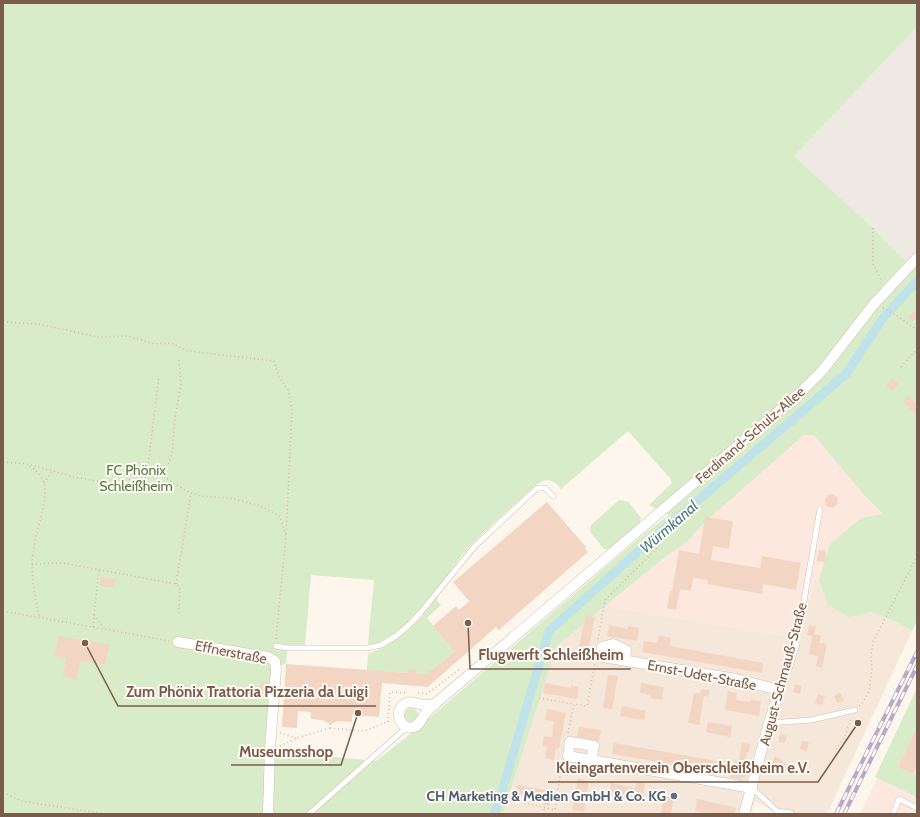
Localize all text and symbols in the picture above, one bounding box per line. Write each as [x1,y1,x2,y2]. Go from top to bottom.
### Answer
street label: Ferdinand-Schulz-Allee [692,383,808,487]
park label: FC Phönix Schleißheim [99,461,173,495]
water label: Würmkanal [636,497,702,557]
street label: August-Schmauß-Straße [755,600,811,748]
street label: Effnerstraße [193,636,269,668]
callout: Flugwerft Schleißheim [470,642,631,669]
text: Flugwerft Schleißheim [478,646,624,664]
street label: Ernst-Udet-Straße [646,656,758,694]
callout: Zum Phönix Trattoria Pizzeria da Luigi [118,679,376,706]
text: Zum Phönix Trattoria Pizzeria da Luigi [126,683,368,701]
callout: Museumsshop [231,738,341,765]
text: Museumsshop [239,743,333,761]
callout: Kleingartenverein Oberschleißheim e.V. [548,755,818,782]
text: Kleingartenverein Oberschleißheim e.V. [556,759,810,777]
place label: CH Marketing & Medien GmbH & Co. KG [426,787,666,805]
marker: CH Marketing & Medien GmbH & Co. KG [669,791,679,801]

